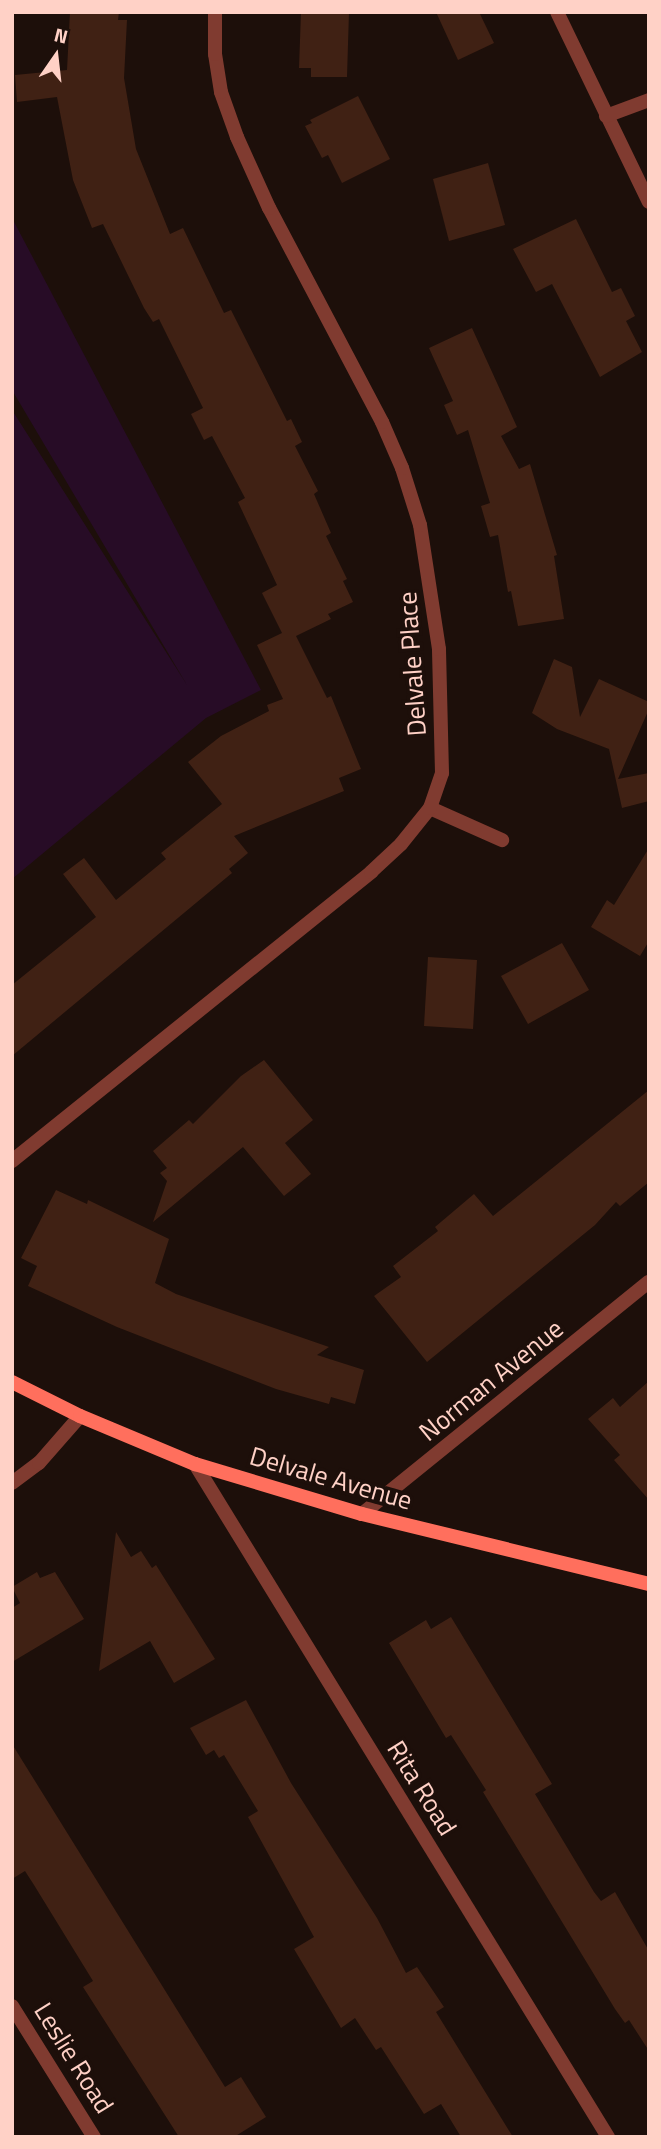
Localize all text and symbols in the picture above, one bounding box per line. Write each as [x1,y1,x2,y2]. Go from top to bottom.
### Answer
text: N [51,19,71,51]
north arrow [21,21,91,91]
street label: Delvale Place [391,591,433,737]
street label: Norman Avenue [413,1313,569,1447]
street label: Delvale Avenue [246,1440,416,1516]
street label: Rita Road [381,1735,463,1841]
street label: Leslie Road [28,1997,120,2119]

